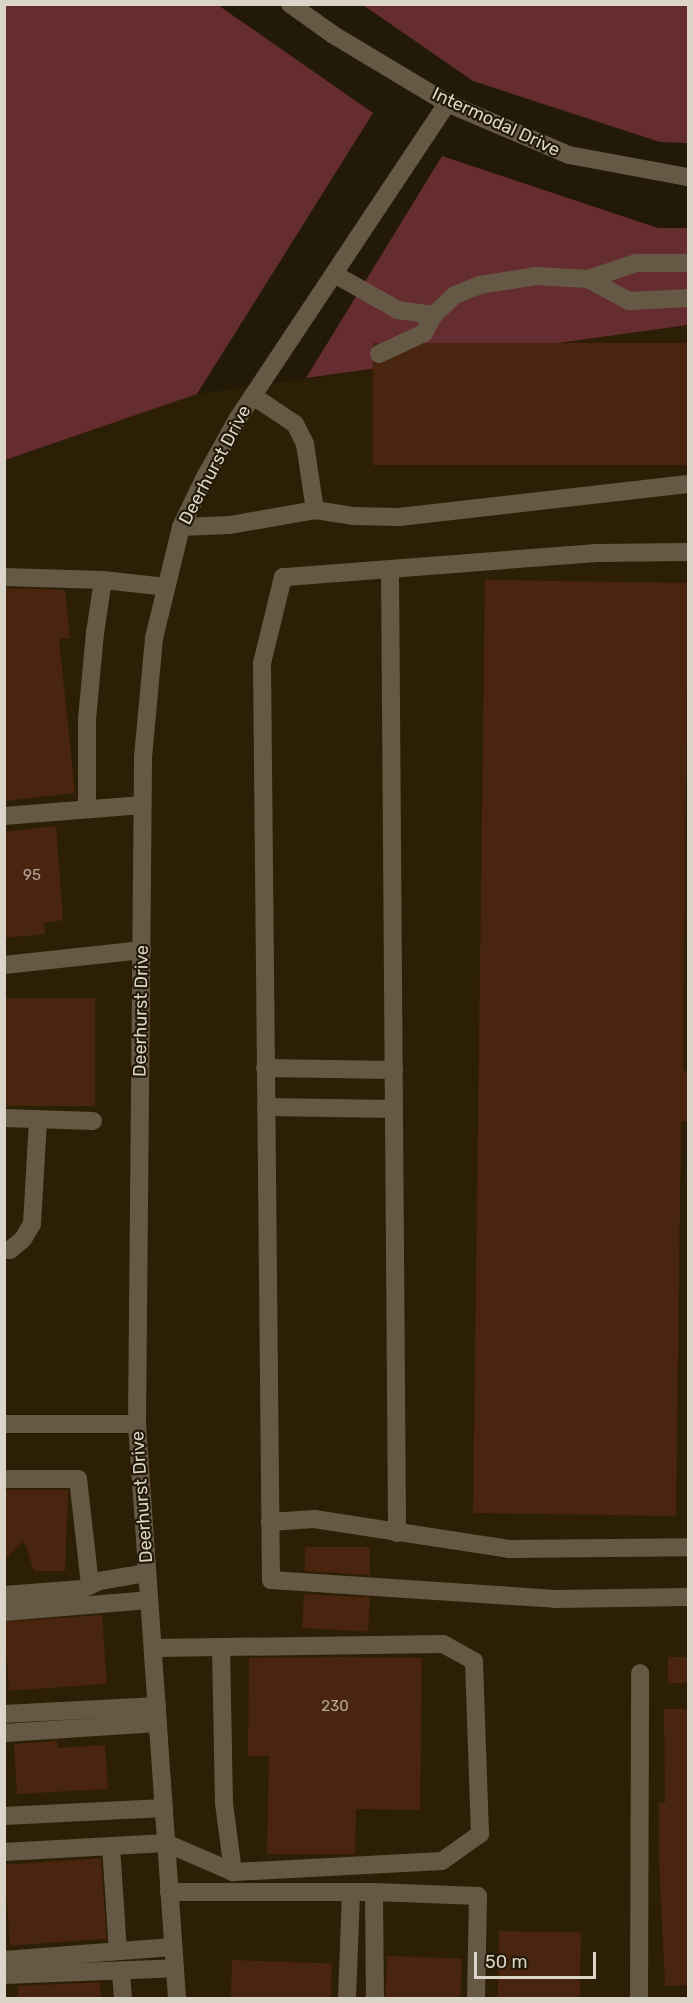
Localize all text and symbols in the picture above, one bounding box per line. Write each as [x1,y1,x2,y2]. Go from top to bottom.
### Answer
street label: Intermodal Drive [429,83,563,161]
street label: Deerhurst Drive [174,402,256,528]
house number: 95 [23,867,41,885]
street label: Deerhurst Drive [129,945,153,1077]
street label: Deerhurst Drive [127,1430,157,1564]
house number: 230 [321,1698,349,1716]
scale bar [477,1940,598,1978]
text: 50 m [485,1951,528,1973]

